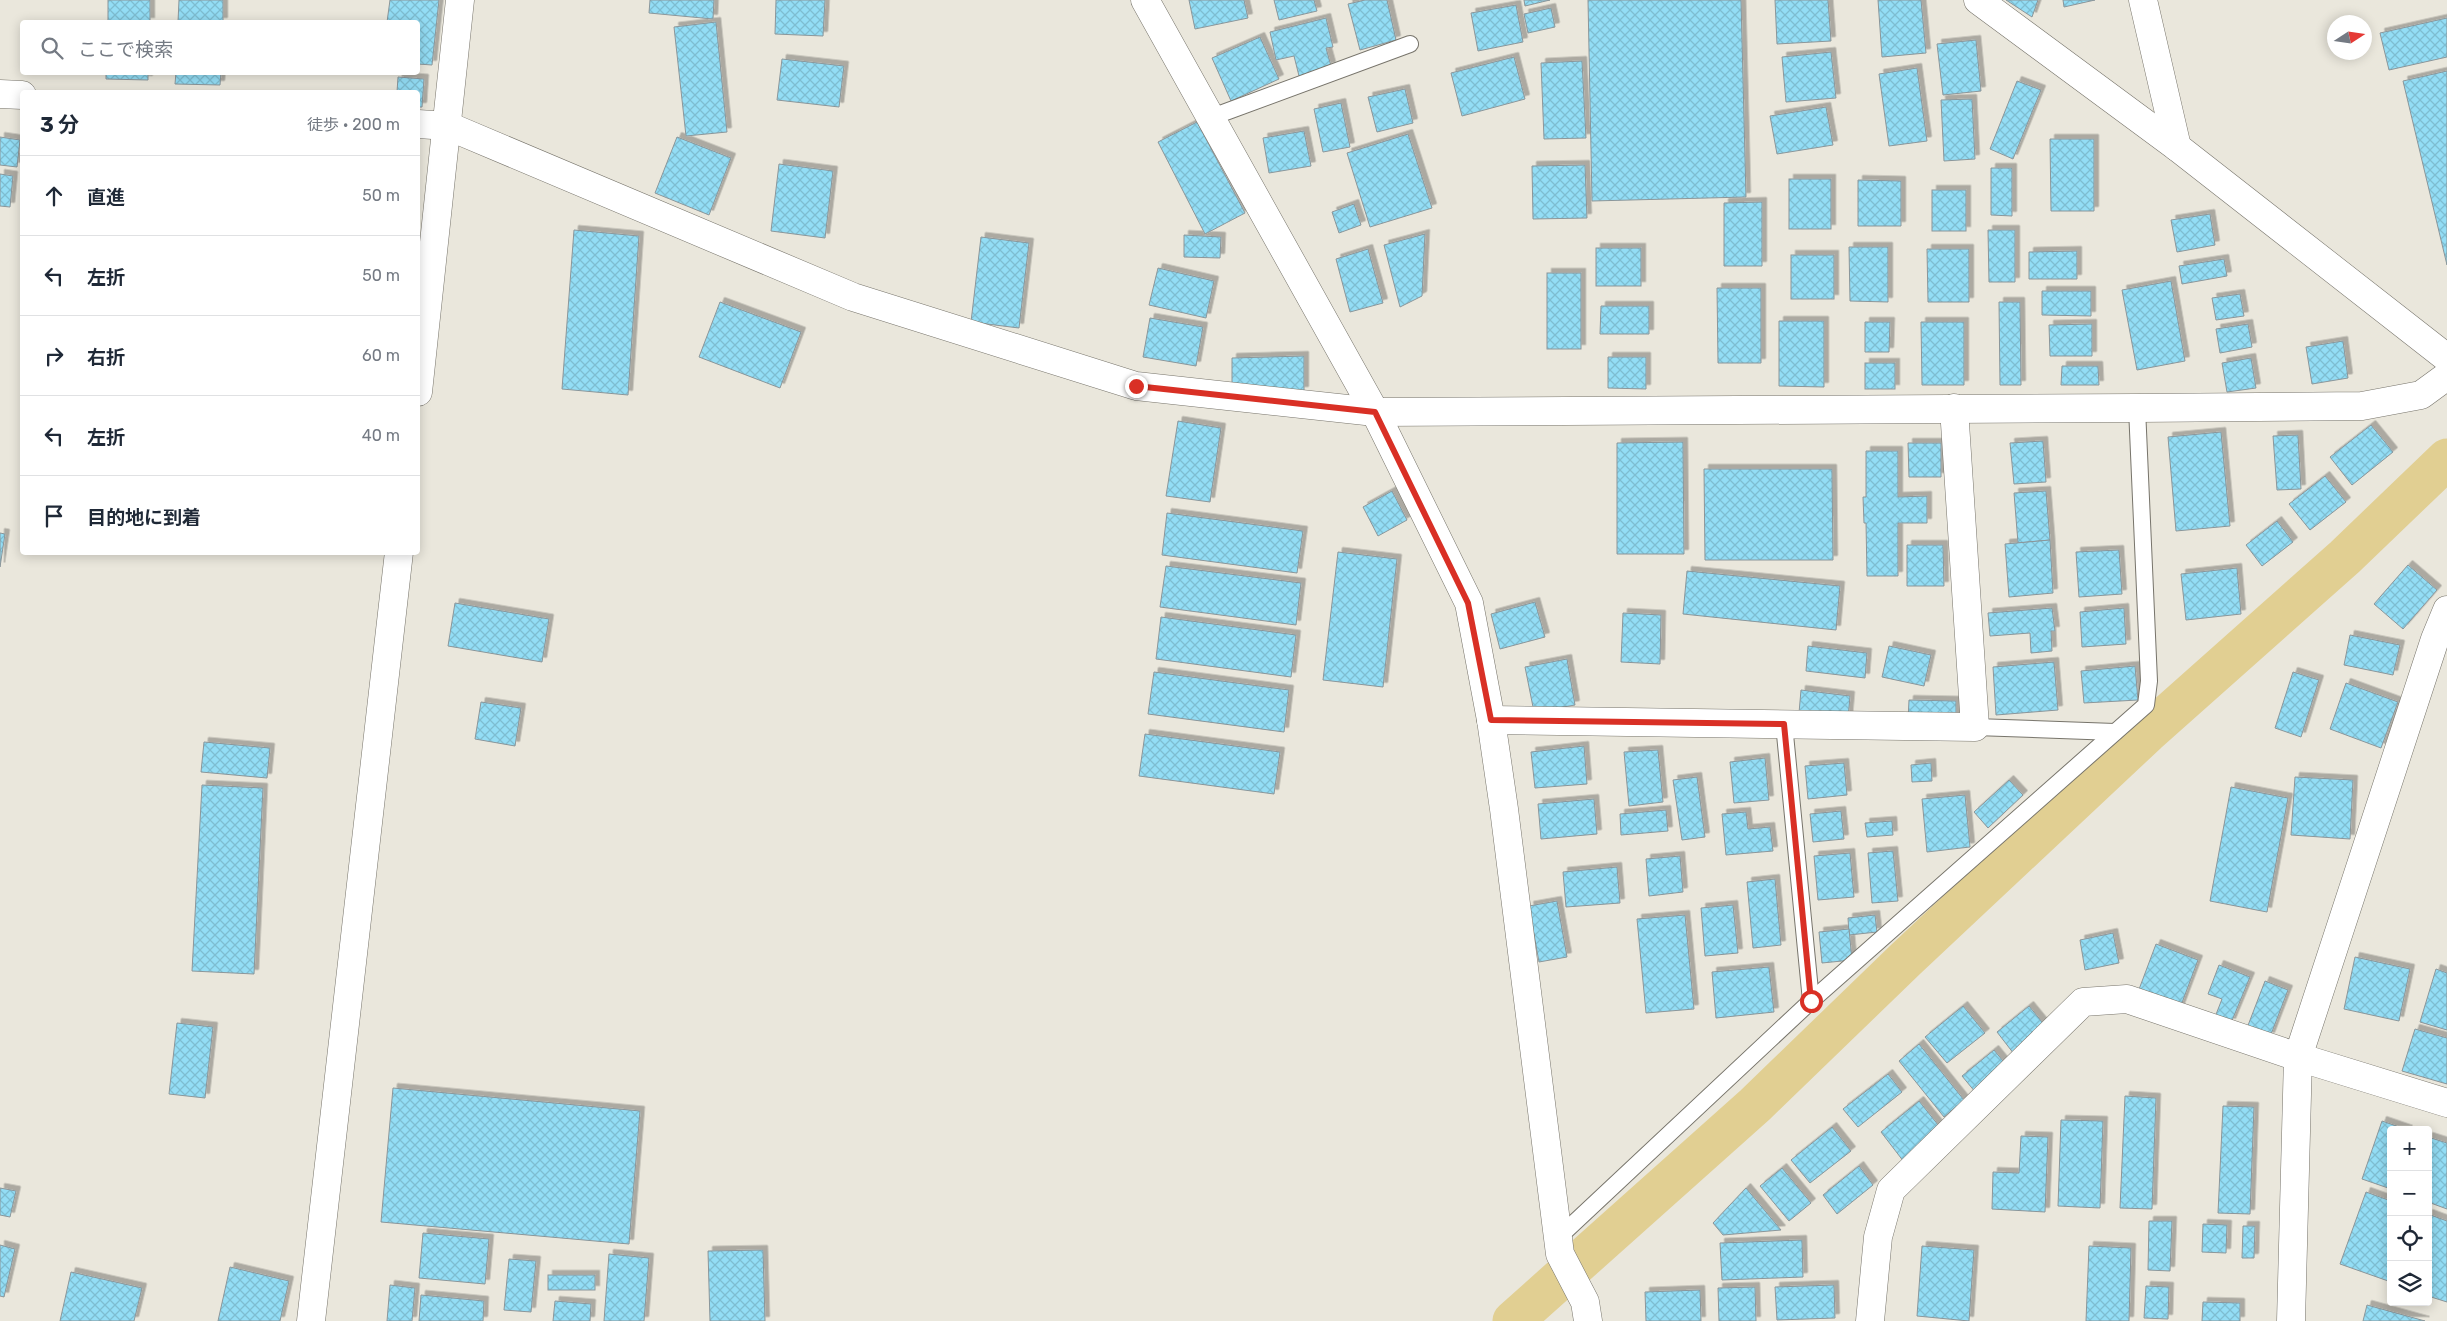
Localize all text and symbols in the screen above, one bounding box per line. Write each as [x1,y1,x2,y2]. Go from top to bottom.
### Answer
north arrow [2327,15,2372,60]
search box [20,20,420,75]
icon: search [38,34,66,62]
text: ここで検索 [78,38,173,61]
text: 3 分 [40,112,79,137]
text: 徒歩 · 200 m [307,115,400,134]
icon: ahead [40,182,68,210]
text: 直進 [87,186,125,209]
text: 50 m [362,186,400,205]
icon: left [40,262,68,290]
text: 左折 [87,266,125,289]
text: 50 m [362,266,400,285]
icon: right [40,342,68,370]
text: 右折 [87,346,125,369]
text: 60 m [362,346,400,365]
route end [1125,375,1148,398]
icon: left [40,422,68,450]
text: 左折 [87,426,125,449]
text: 40 m [362,426,400,445]
icon: arrive [40,502,68,530]
text: 目的地に到着 [87,506,201,529]
route start [1800,990,1823,1013]
map controls [2387,1126,2432,1306]
button: + [2387,1126,2432,1171]
button: − [2387,1171,2432,1216]
button: locate [2387,1216,2432,1261]
button: layers [2387,1261,2432,1306]

